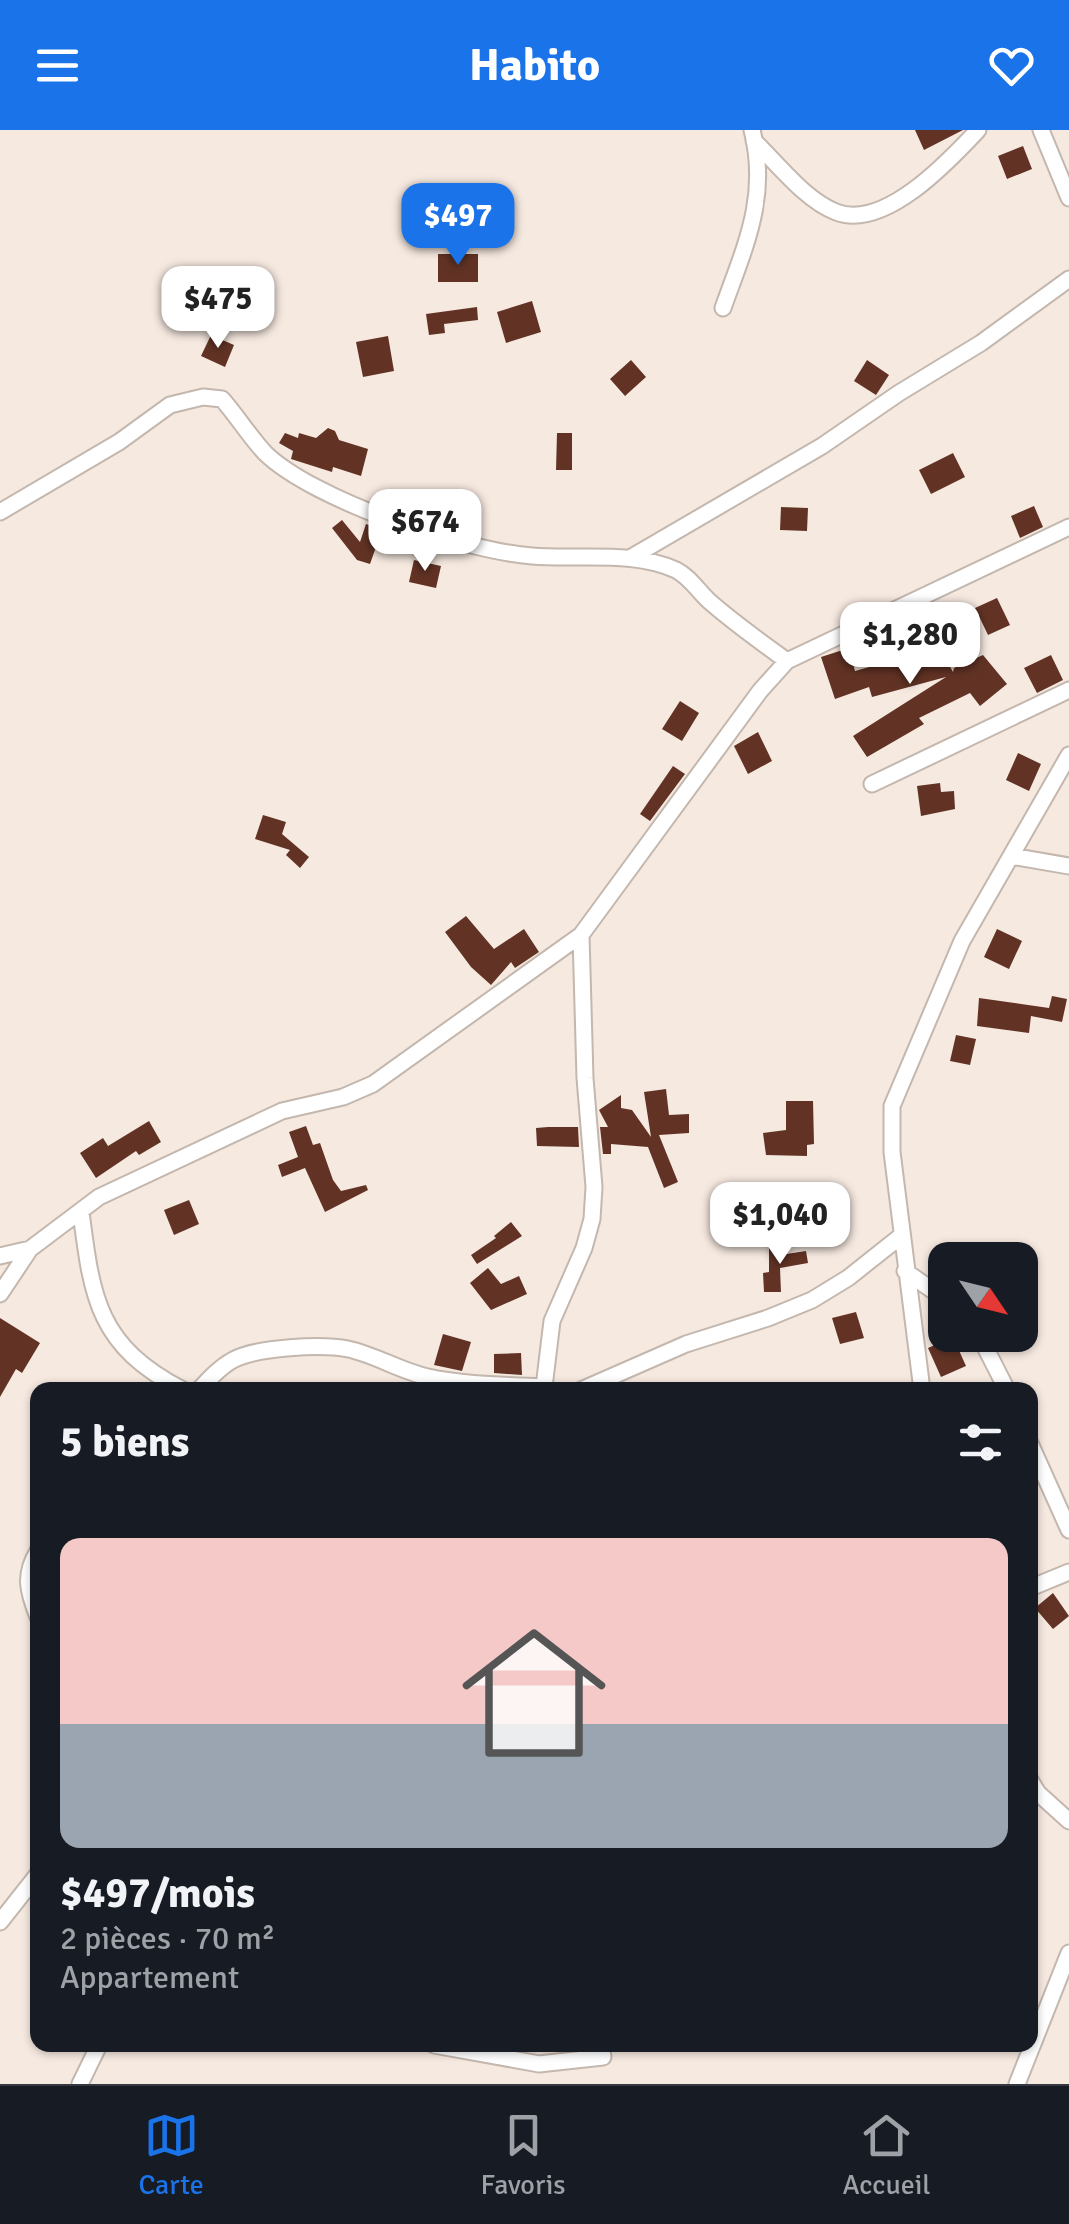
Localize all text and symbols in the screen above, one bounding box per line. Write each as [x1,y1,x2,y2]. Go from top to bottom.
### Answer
icon: menu [30,38,85,93]
text: Habito [469,38,600,93]
icon: heart [984,38,1039,93]
pin: $497 [399,183,517,268]
text: $497 [423,196,493,235]
pin: $475 [159,266,277,351]
text: $475 [183,279,253,318]
pin: $674 [366,489,484,574]
text: $674 [390,502,460,541]
pin: $1,280 [829,602,991,687]
text: $1,280 [862,615,958,654]
pin: $1,040 [699,1182,861,1267]
text: $1,040 [732,1195,828,1234]
north arrow [928,1242,1038,1352]
map controls [928,1242,1038,1352]
icon: filters [953,1415,1008,1470]
text: 5 biens [60,1417,189,1468]
icon: home [444,1603,624,1783]
text: $497/mois [60,1868,255,1919]
text: 2 pièces · 70 m² [60,1919,275,1958]
text: Appartement [60,1958,239,1997]
tab: Carte [138,2108,204,2202]
tab: Favoris [481,2108,566,2202]
tab: Accueil [842,2108,931,2202]

